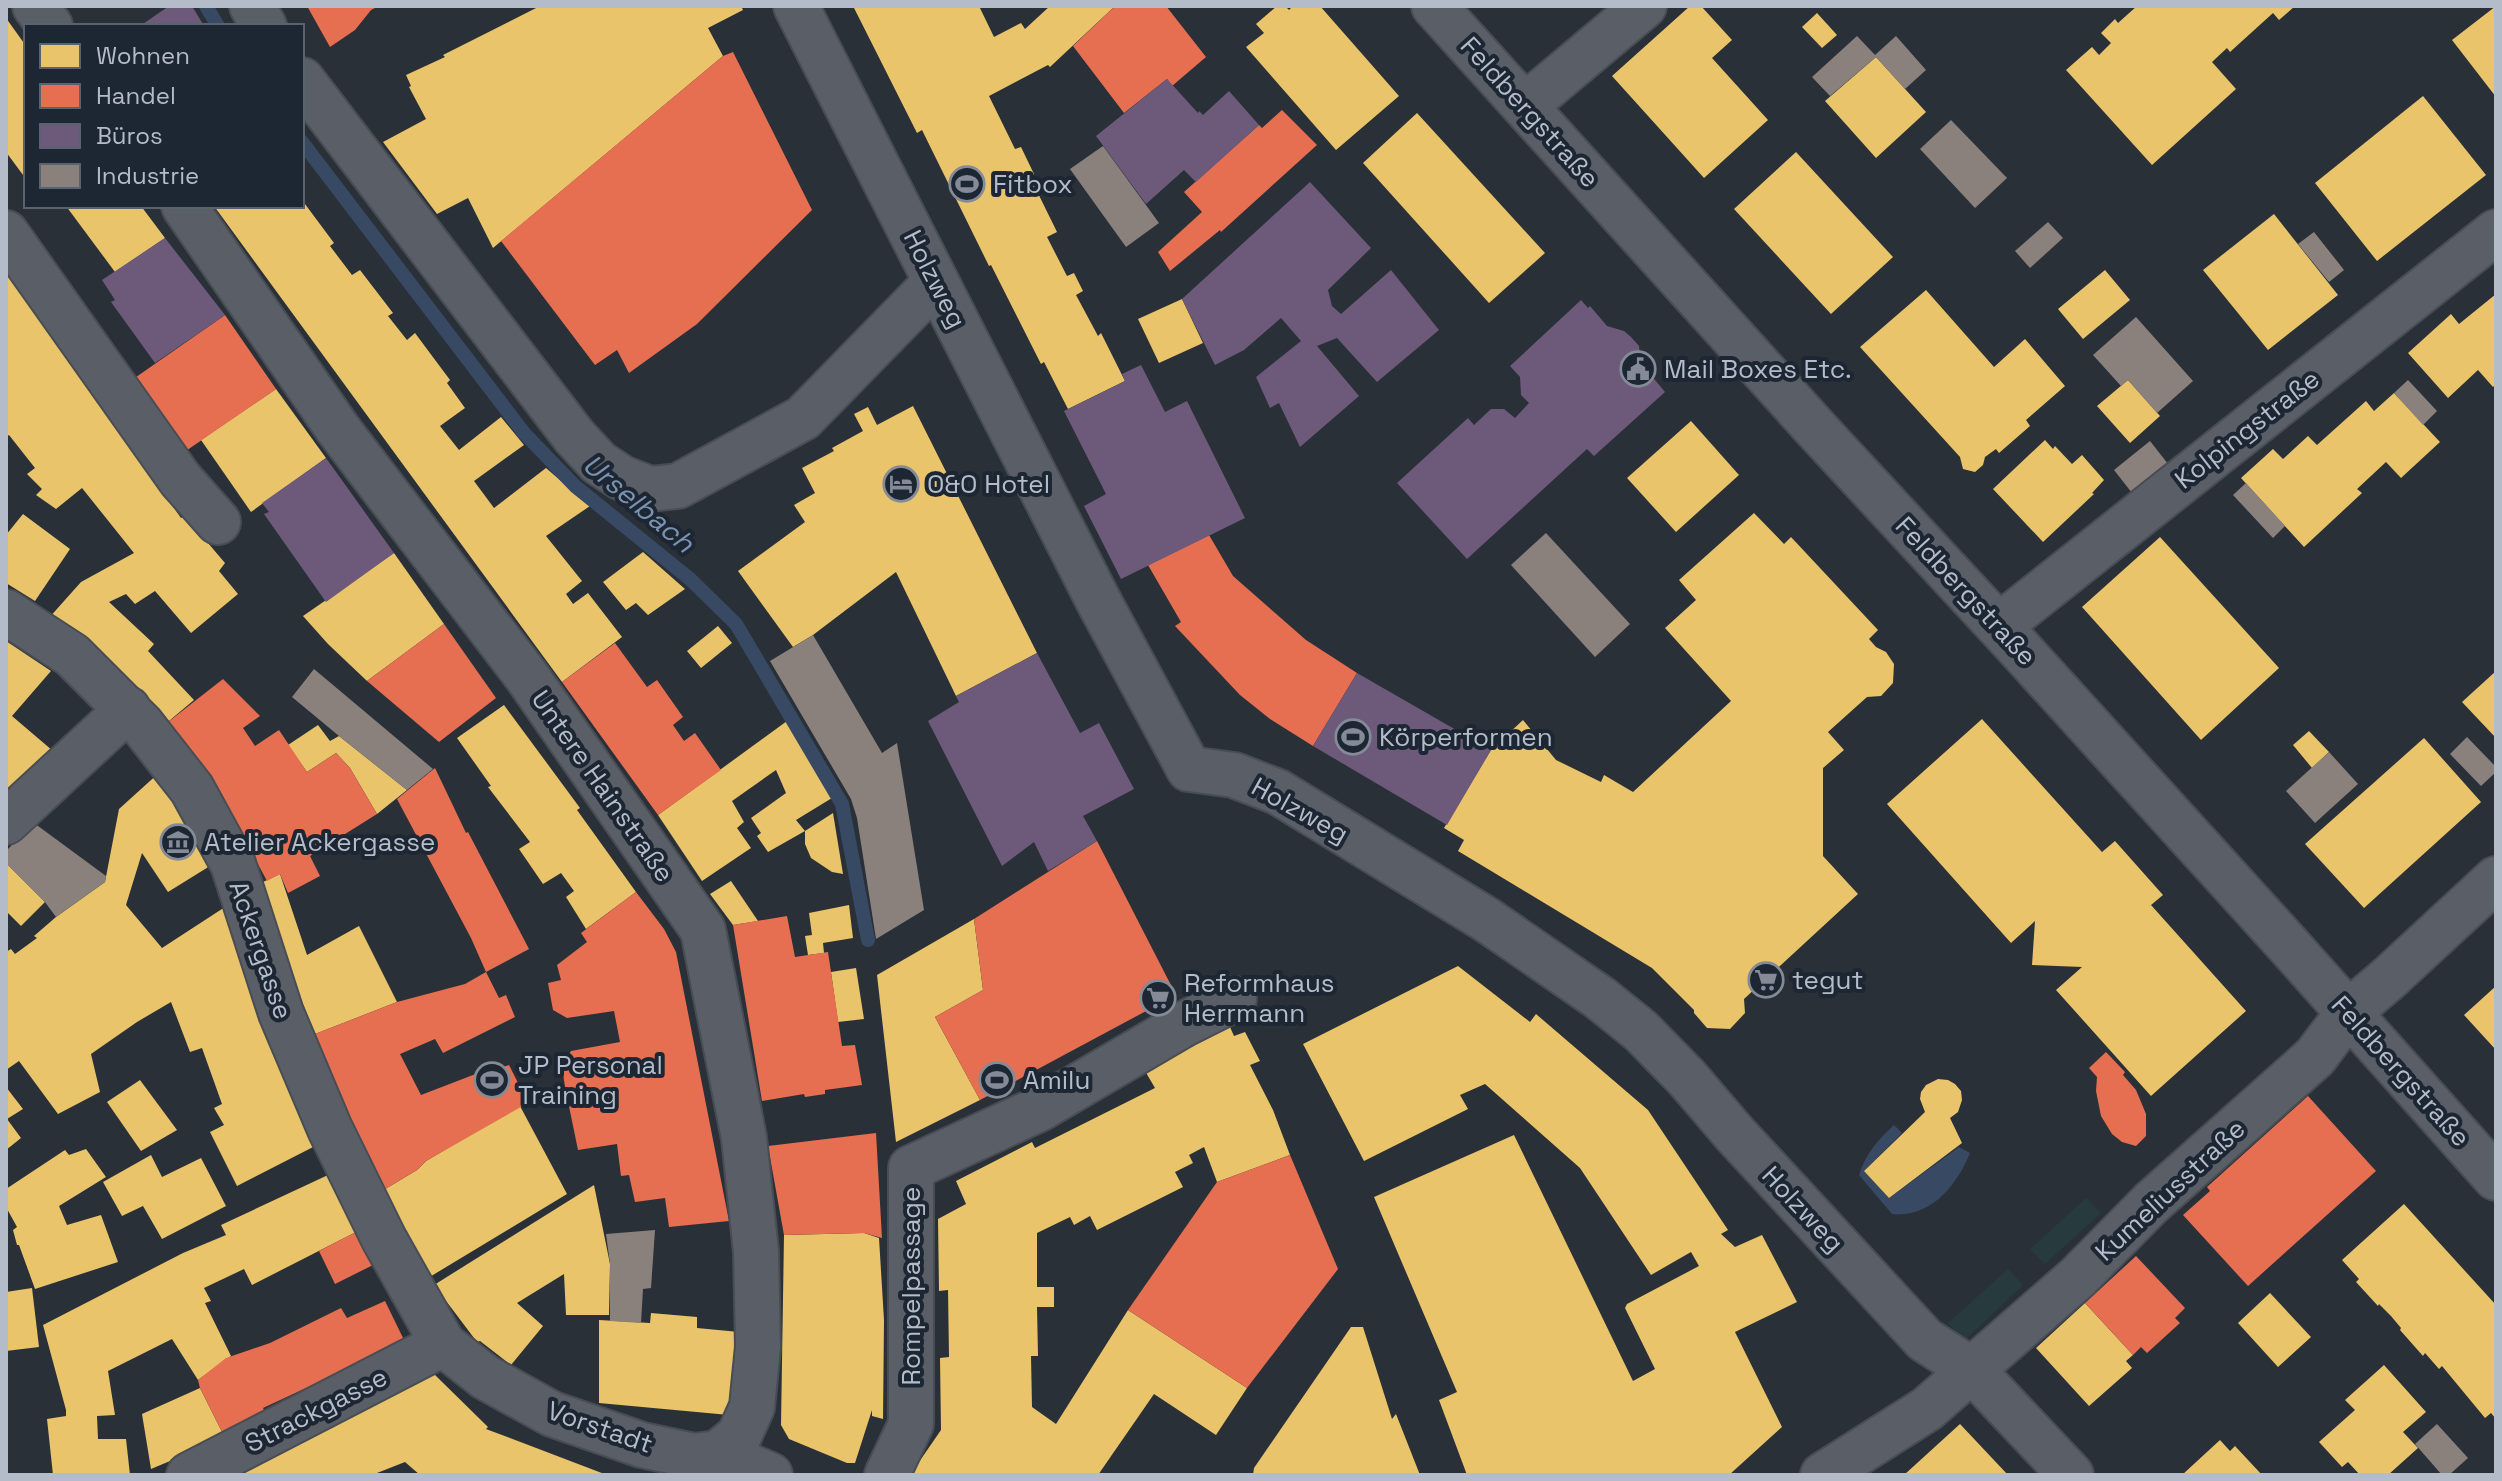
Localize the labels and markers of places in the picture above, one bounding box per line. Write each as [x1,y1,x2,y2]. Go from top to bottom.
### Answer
sports icon: Fitbox [948,165,986,203]
place label: Fitbox [993,167,1073,201]
public building icon: Mail Boxes Etc. [1619,350,1657,388]
place label: Mail Boxes Etc. [1664,352,1852,386]
hotel icon: O&O Hotel [882,465,920,503]
place label: O&O Hotel [927,467,1050,501]
sports icon: Körperformen [1334,718,1372,756]
place label: Körperformen [1379,720,1553,754]
museum icon: Atelier Ackergasse [159,823,197,861]
place label: Atelier Ackergasse [204,825,435,859]
supermarket icon: tegut [1747,961,1785,999]
place label: tegut [1792,963,1863,997]
place label: Reformhaus Herrmann [1184,966,1335,1030]
supermarket icon: Reformhaus Herrmann [1139,979,1177,1017]
place label: JP Personal Training [518,1048,663,1112]
sports icon: JP Personal Training [473,1061,511,1099]
sports icon: Amilu [978,1061,1016,1099]
place label: Amilu [1023,1063,1090,1097]

